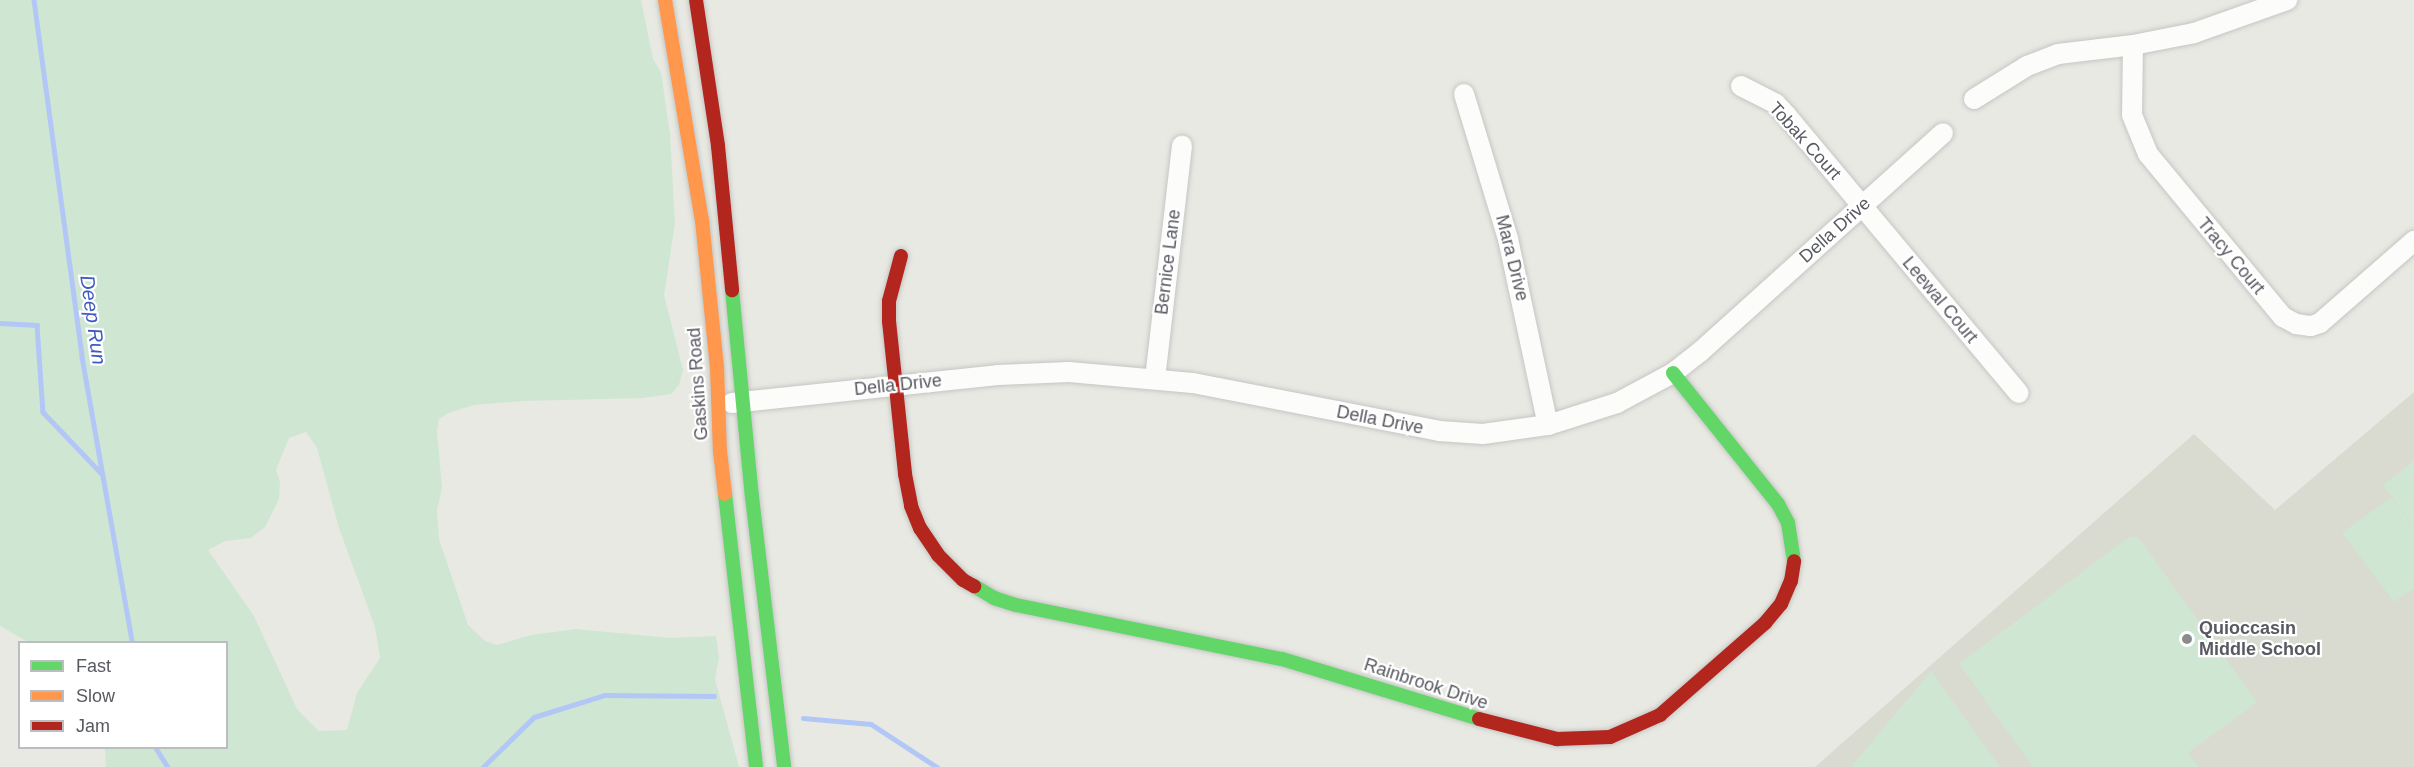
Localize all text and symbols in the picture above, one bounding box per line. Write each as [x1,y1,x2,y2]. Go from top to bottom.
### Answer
street label: Tobak Court [1765,98,1845,184]
street label: Della Drive [1795,193,1875,267]
street label: Bernice Lane [1151,208,1185,316]
street label: Mara Drive [1491,213,1533,303]
street label: Tracy Court [2193,213,2269,299]
street label: Leewal Court [1898,252,1982,348]
water label: Deep Run [75,274,111,366]
street label: Gaskins Road [683,327,713,441]
street label: Della Drive [853,370,943,400]
street label: Della Drive [1335,401,1425,439]
place label: Quioccasin Middle School [2199,618,2321,660]
marker: Quioccasin Middle School [2180,632,2194,646]
legend [18,641,228,749]
street label: Rainbrook Drive [1361,654,1491,714]
text: Fast [76,656,111,676]
text: Slow [76,686,115,706]
text: Jam [76,716,110,736]

